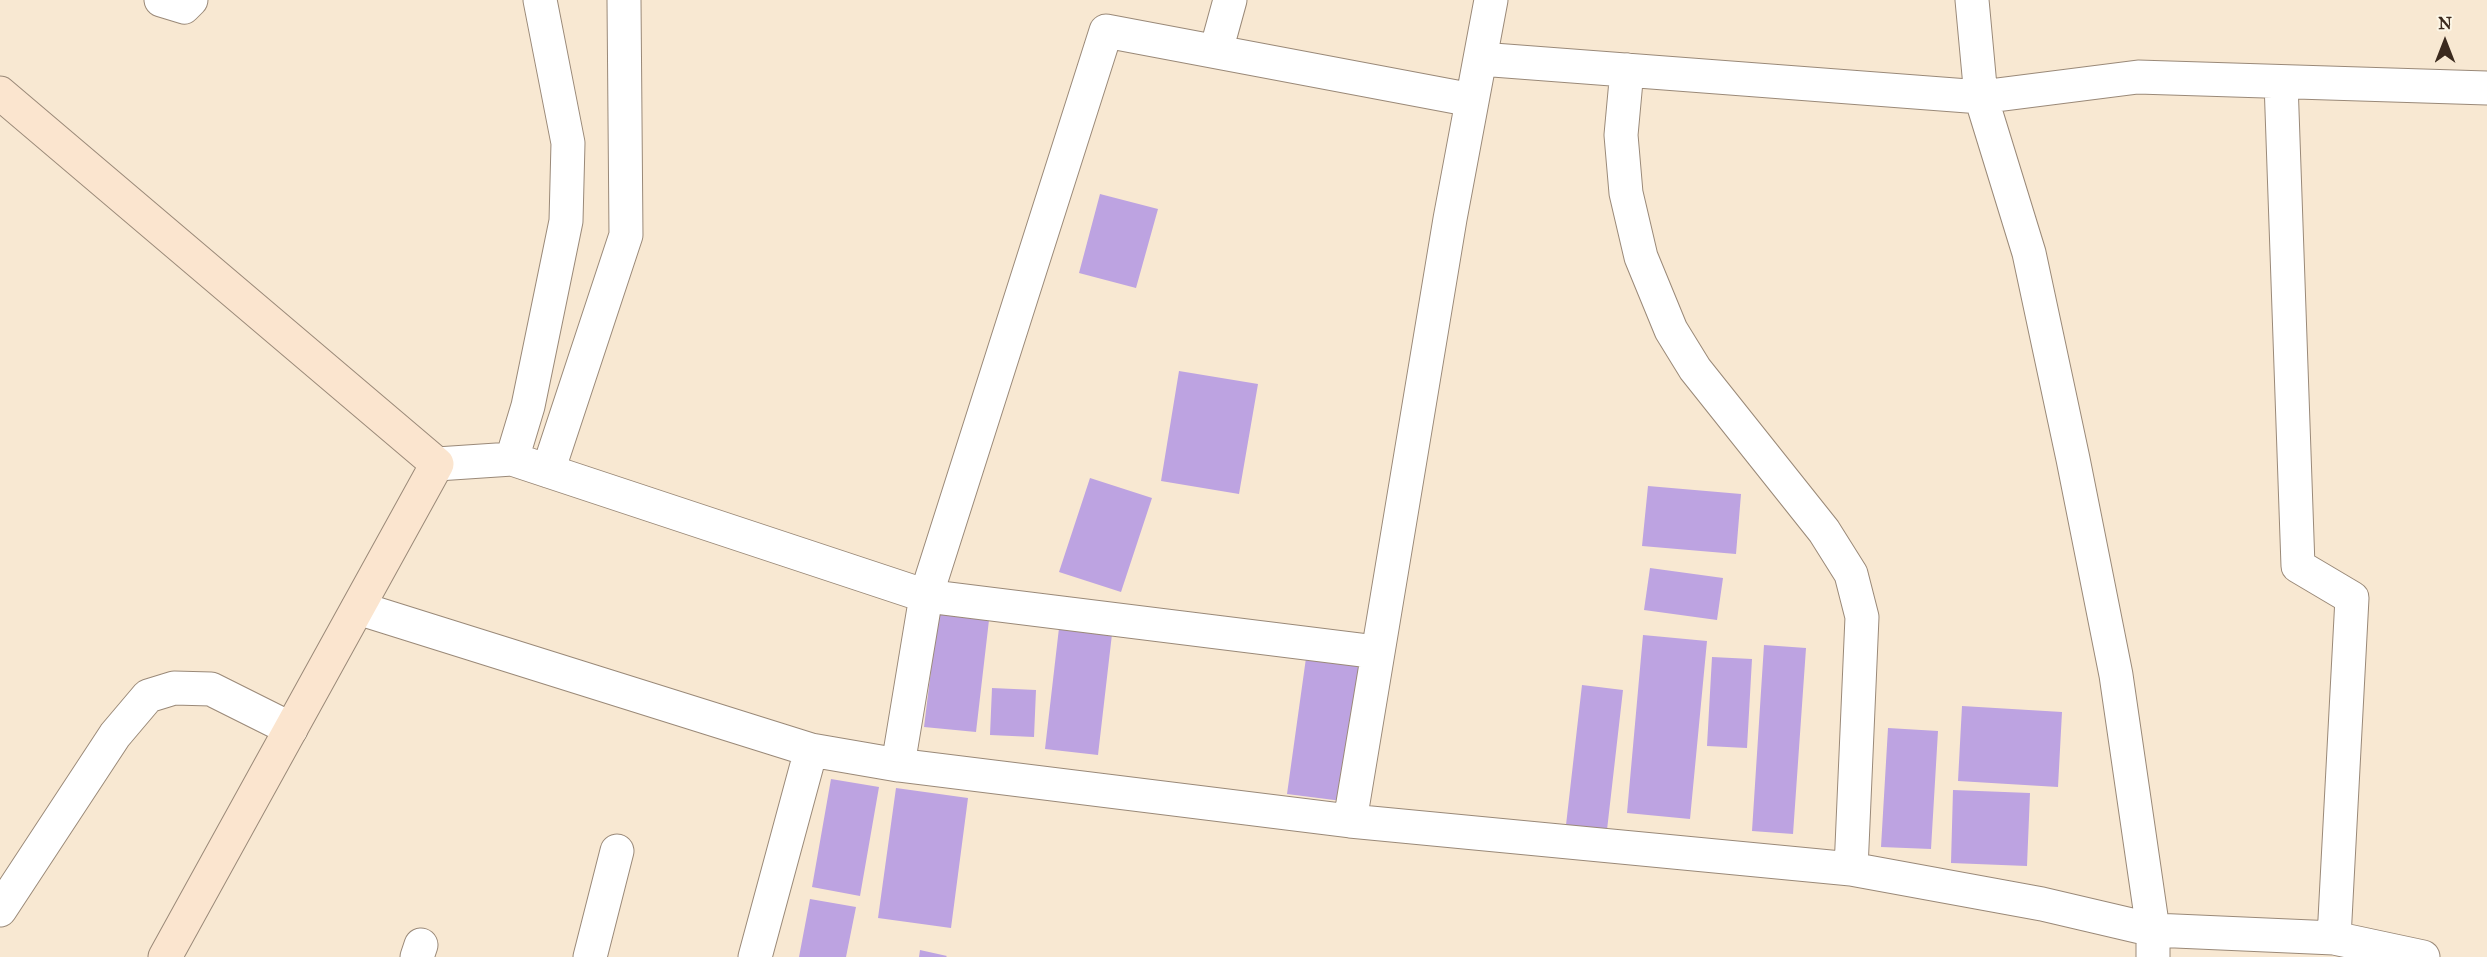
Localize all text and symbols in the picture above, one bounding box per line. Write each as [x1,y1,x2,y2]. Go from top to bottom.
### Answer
north arrow [2415,12,2475,72]
text: N [2438,14,2452,33]

